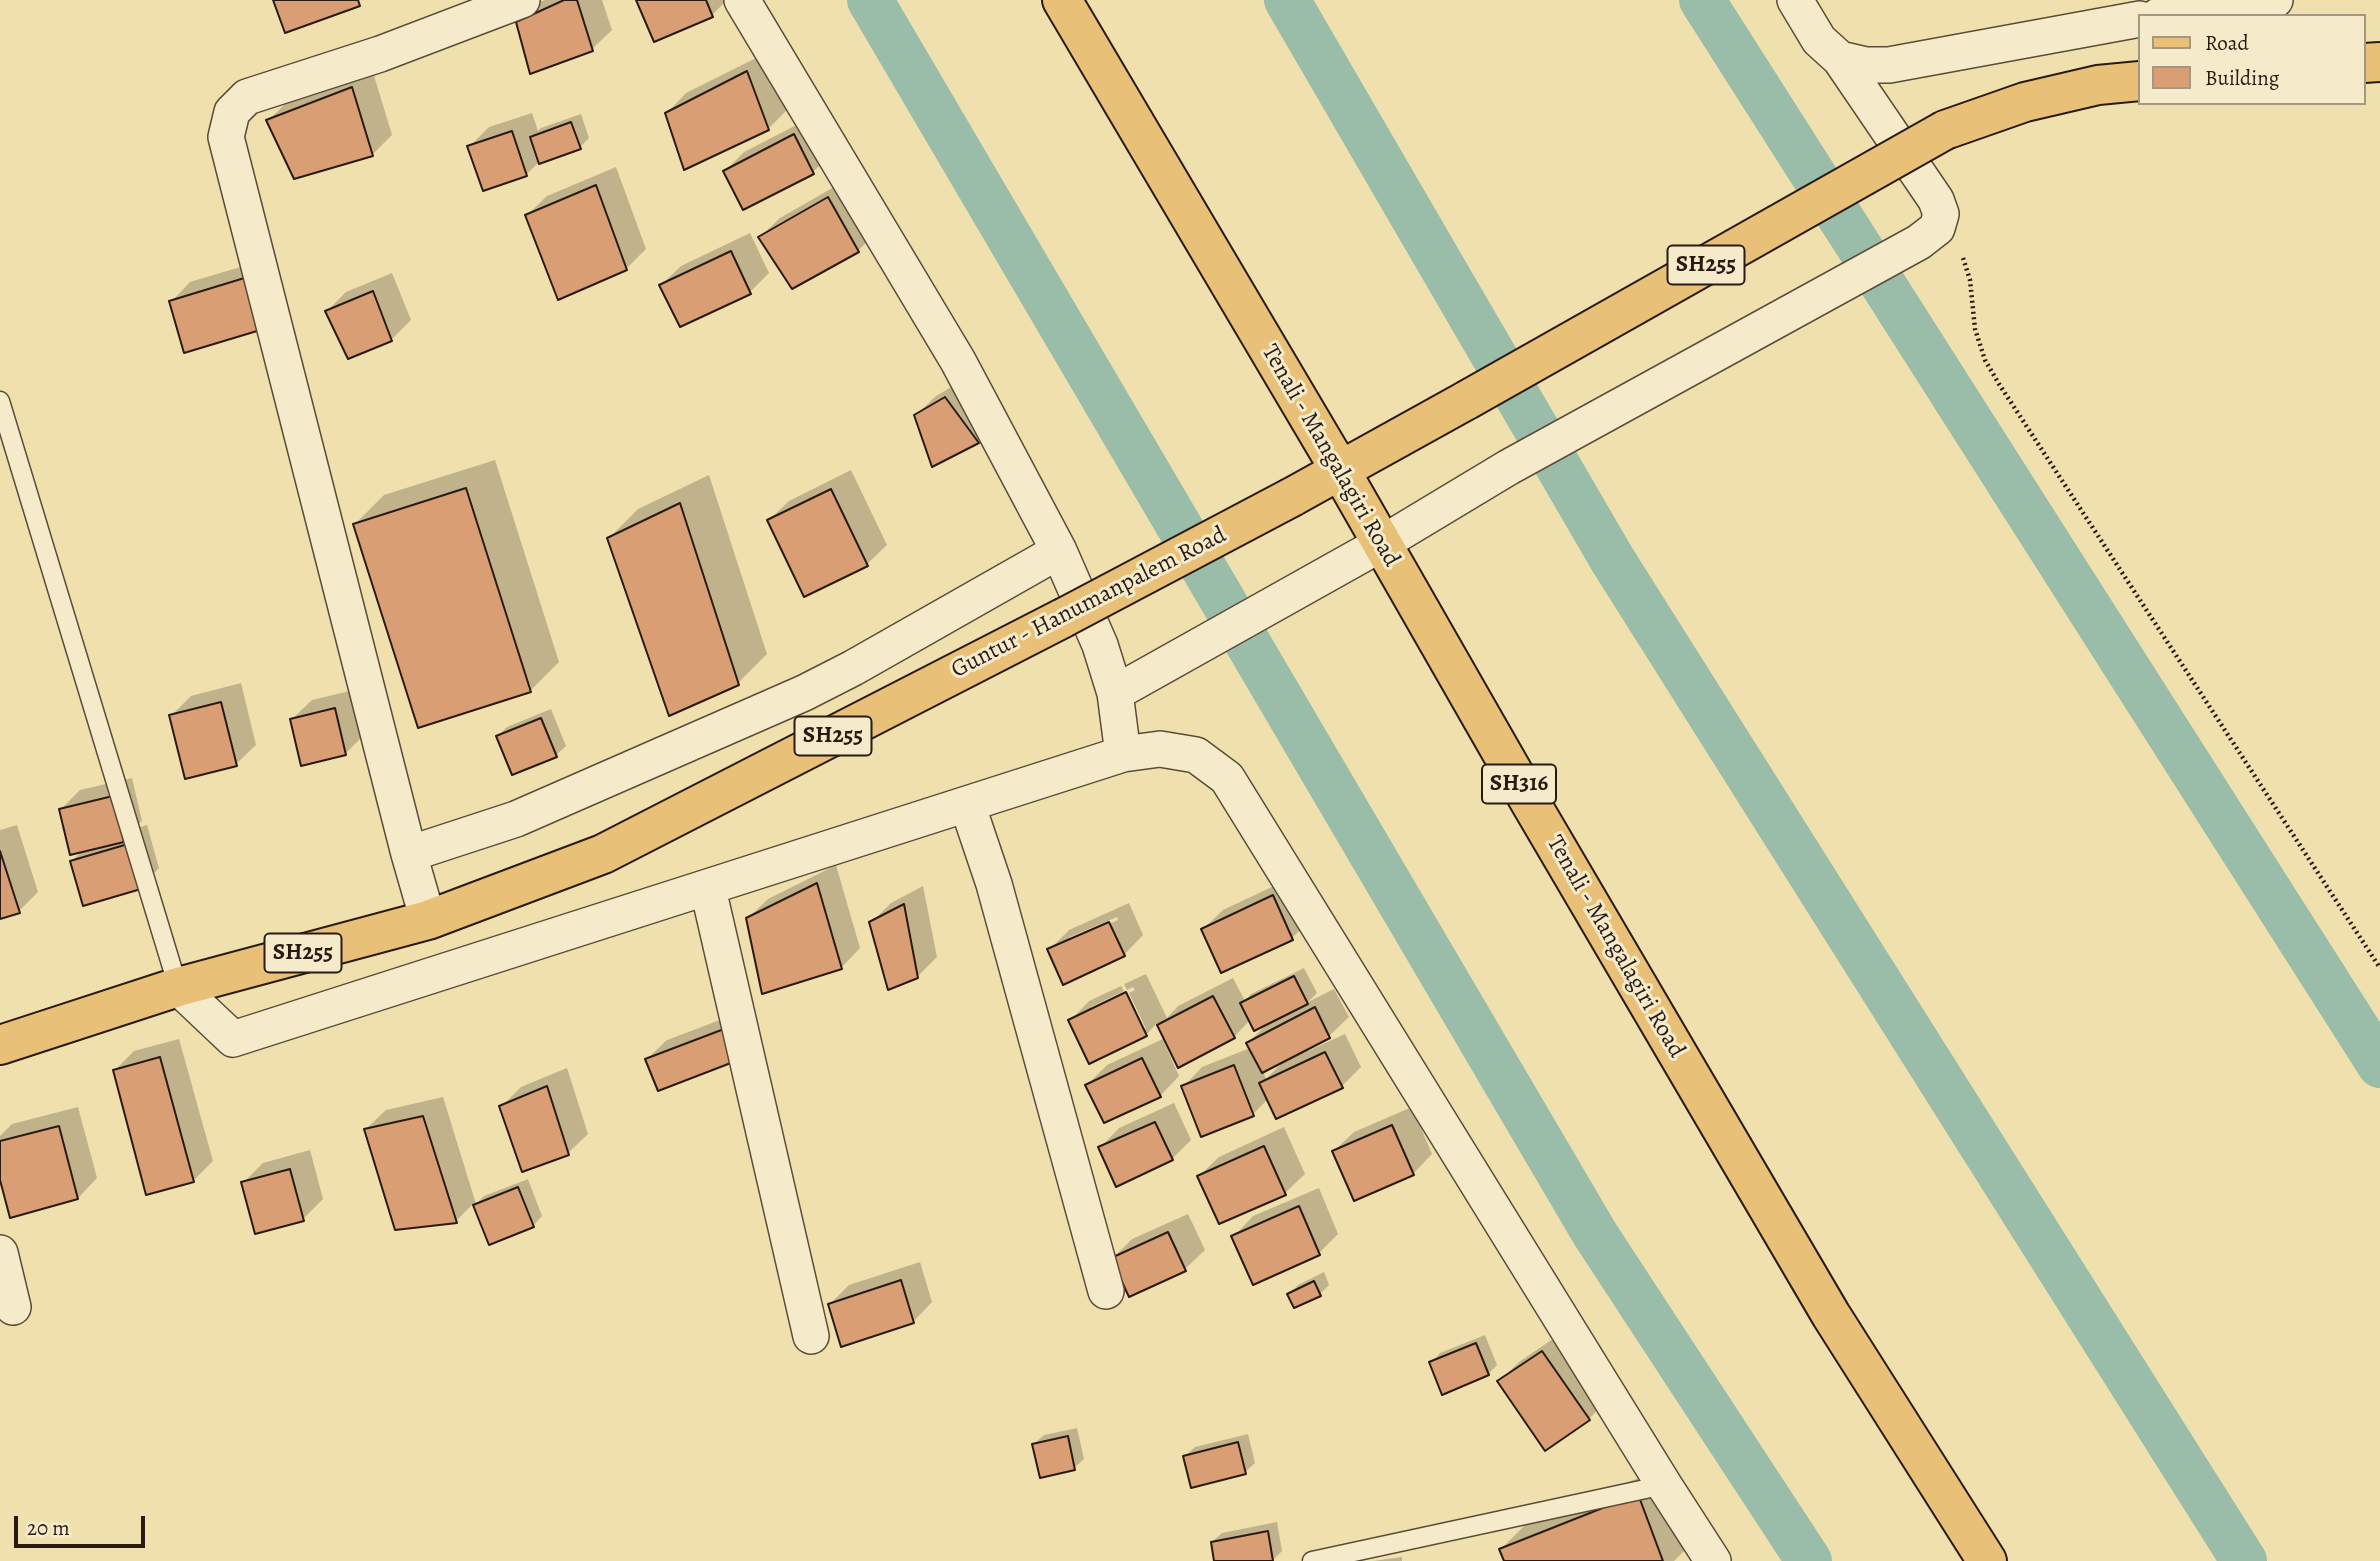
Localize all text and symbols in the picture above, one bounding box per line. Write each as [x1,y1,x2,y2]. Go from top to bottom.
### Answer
legend [2138,14,2366,105]
text: Road [2205,29,2249,57]
text: Building [2205,64,2279,92]
road number: SH255 [1668,246,1744,284]
street label: Tenali - Mangalagiri Road [1255,340,1405,572]
street label: Guntur - Hanumanpalem Road [947,521,1231,685]
road number: SH255 [794,716,872,756]
road number: SH316 [1482,764,1556,804]
street label: Tenali - Mangalagiri Road [1540,831,1690,1063]
road number: SH255 [264,934,342,972]
scale bar [18,1502,149,1546]
text: 20 m [27,1514,70,1542]

